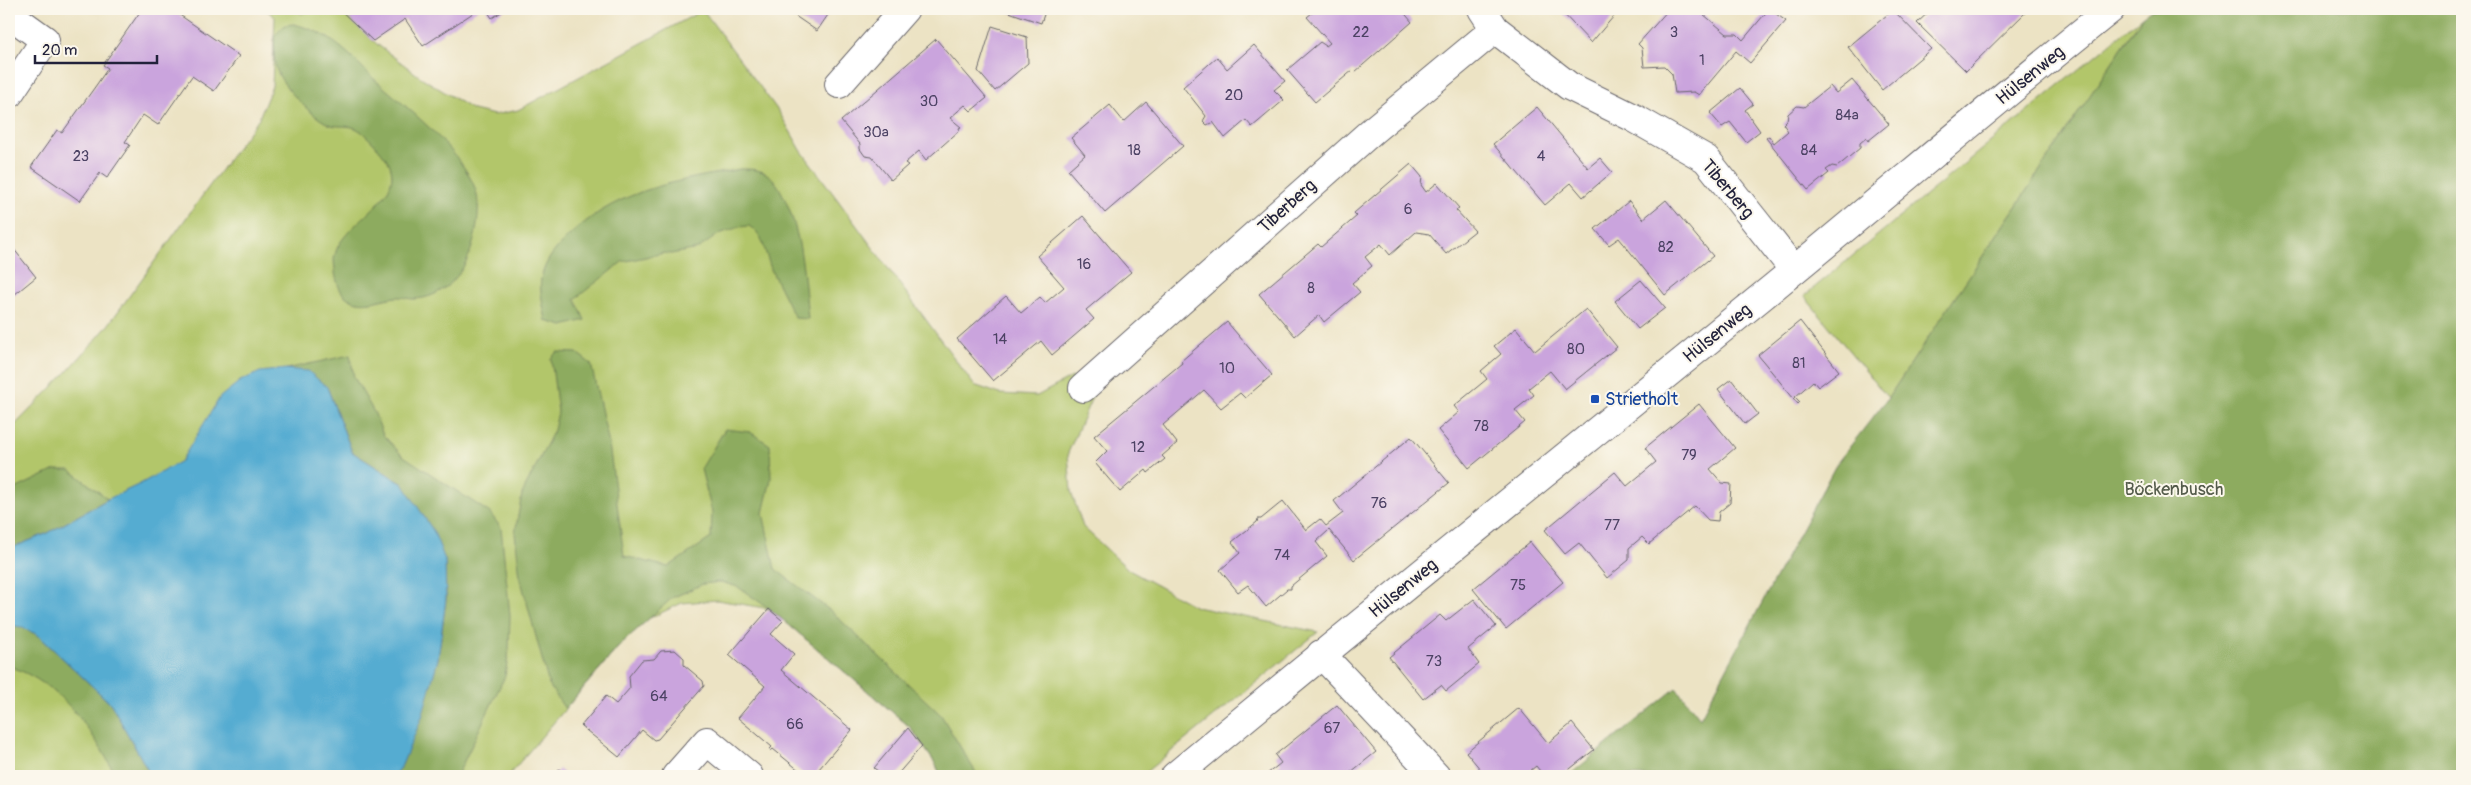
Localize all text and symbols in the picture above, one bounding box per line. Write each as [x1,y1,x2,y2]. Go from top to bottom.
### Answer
house number: 22 [1353,23,1369,42]
house number: 3 [1670,23,1678,42]
scale bar [35,32,158,64]
text: 20 m [42,41,77,60]
street label: Hülsenweg [1991,41,2069,110]
house number: 1 [1699,51,1705,70]
house number: 20 [1225,86,1243,105]
house number: 30 [920,92,938,111]
house number: 84a [1835,106,1859,125]
house number: 30a [863,123,889,142]
house number: 18 [1127,141,1141,160]
house number: 84 [1801,141,1817,160]
house number: 23 [73,147,89,166]
house number: 4 [1537,147,1546,166]
street label: Tiberberg [1696,155,1759,224]
street label: Tiberberg [1253,174,1321,239]
house number: 6 [1404,200,1412,219]
house number: 82 [1658,238,1674,257]
house number: 16 [1077,255,1091,274]
house number: 8 [1307,279,1315,298]
street label: Hülsenweg [1678,299,1756,368]
house number: 14 [993,330,1008,349]
house number: 80 [1567,340,1585,359]
house number: 81 [1792,354,1806,373]
house number: 10 [1219,359,1235,378]
place label: Strietholt [1605,388,1679,411]
marker: Strietholt [1589,393,1601,405]
house number: 78 [1473,417,1489,436]
house number: 12 [1131,438,1145,457]
house number: 79 [1681,446,1697,465]
park label: Böckenbusch [2125,478,2223,501]
house number: 76 [1371,494,1387,513]
house number: 77 [1604,516,1620,535]
house number: 74 [1274,546,1291,565]
street label: Hülsenweg [1364,554,1442,623]
house number: 75 [1510,576,1526,595]
house number: 73 [1426,652,1442,671]
house number: 64 [650,687,668,706]
house number: 66 [786,715,804,734]
house number: 67 [1324,719,1340,738]

